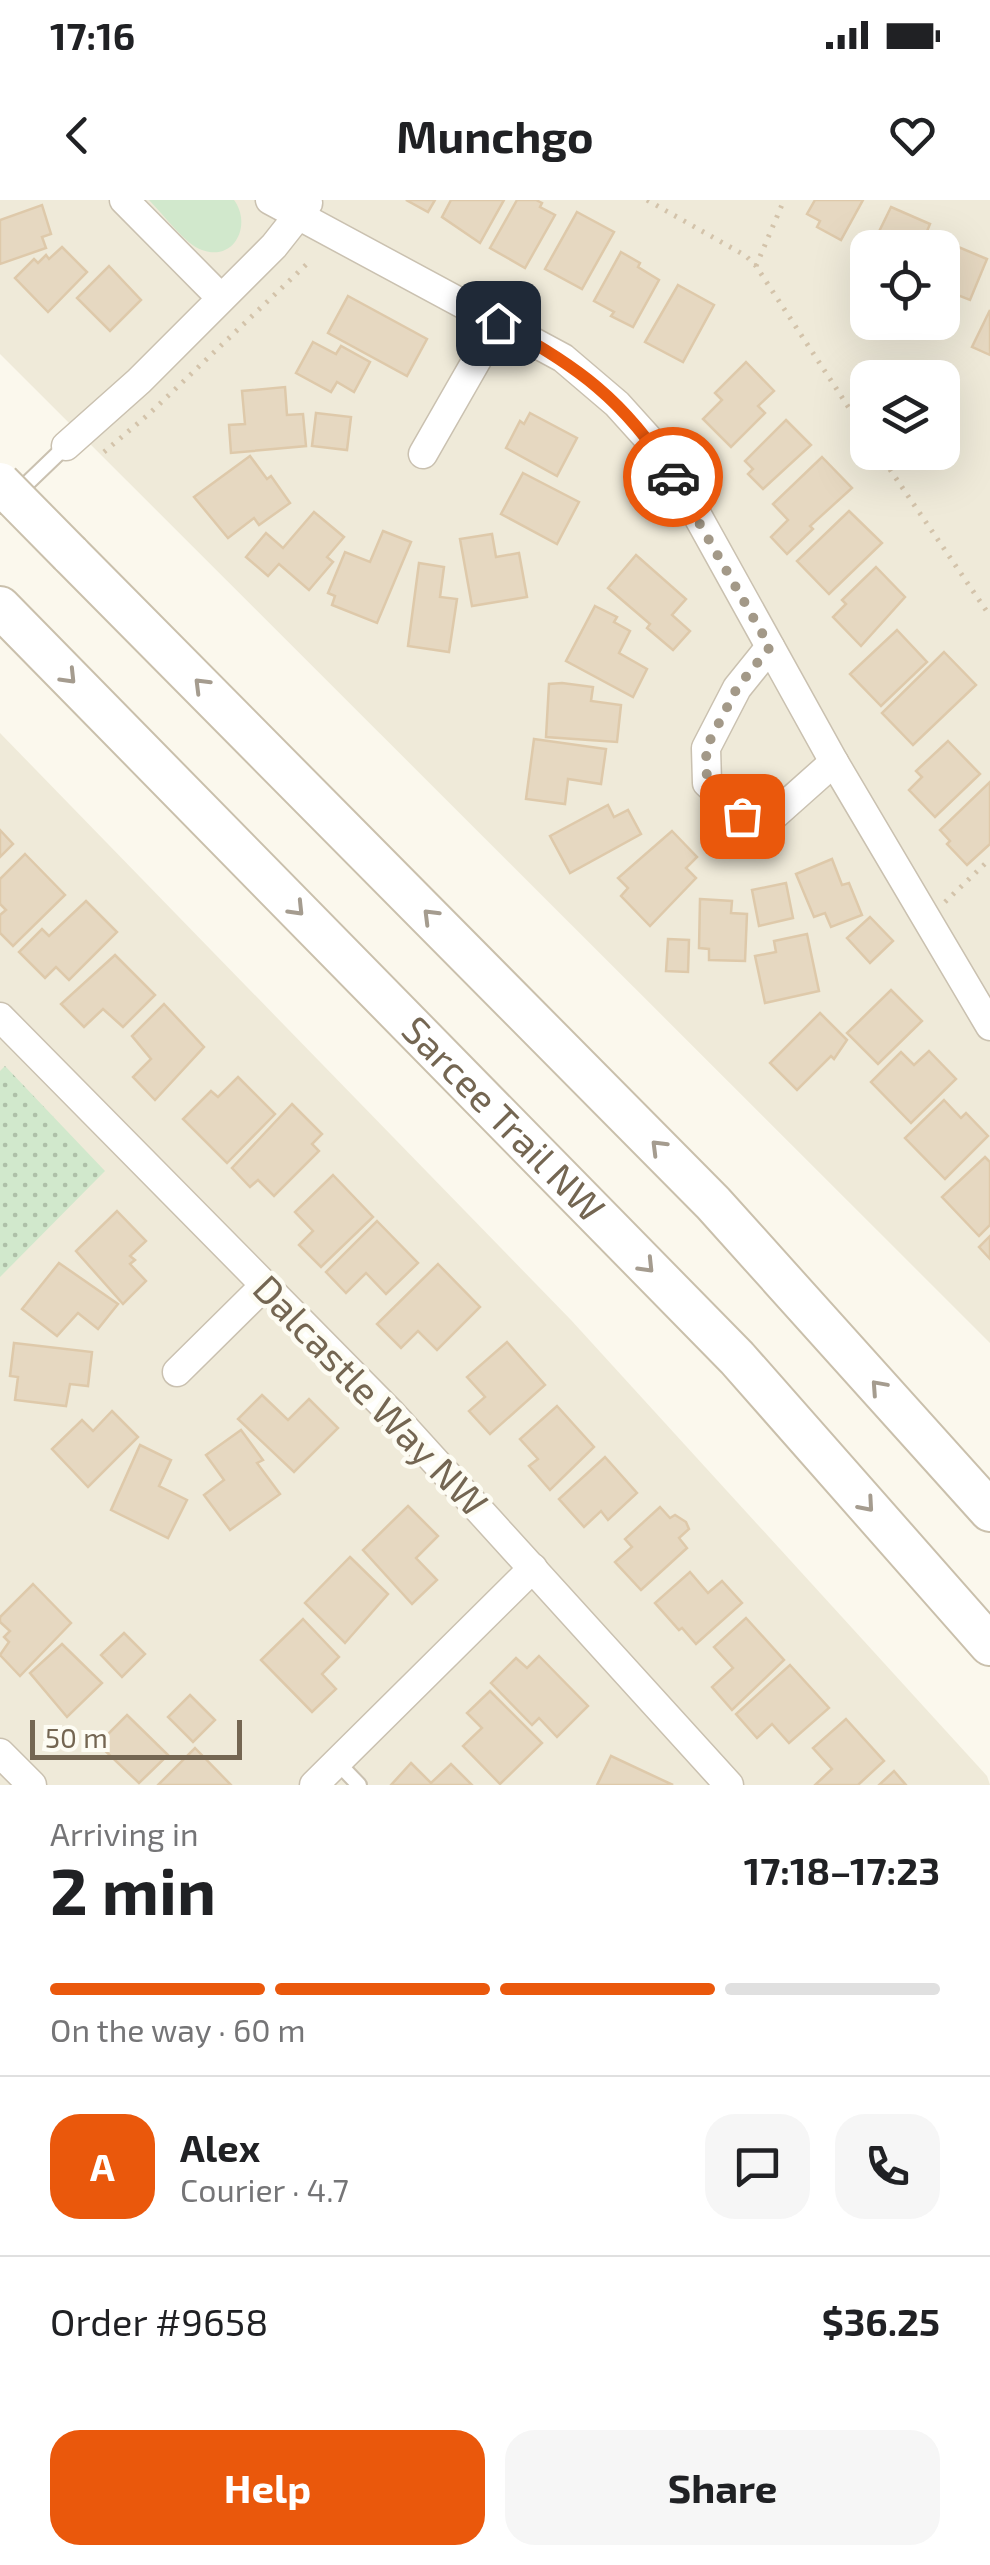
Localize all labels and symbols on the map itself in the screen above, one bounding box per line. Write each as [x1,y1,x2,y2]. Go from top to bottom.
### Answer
pin [456,281,541,366]
courier [623,427,723,527]
one-way arrow [57,666,75,684]
one-way arrow [195,679,213,697]
pin [700,774,785,859]
one-way arrow [285,898,303,916]
one-way arrow [423,910,441,928]
street label: Sarcee Trail NW [394,1006,615,1230]
one-way arrow [652,1141,670,1159]
one-way arrow [635,1255,653,1273]
street label: Dalcastle Way NW [245,1265,498,1525]
one-way arrow [872,1380,890,1398]
one-way arrow [855,1493,873,1512]
scale bar [30,1715,242,1760]

